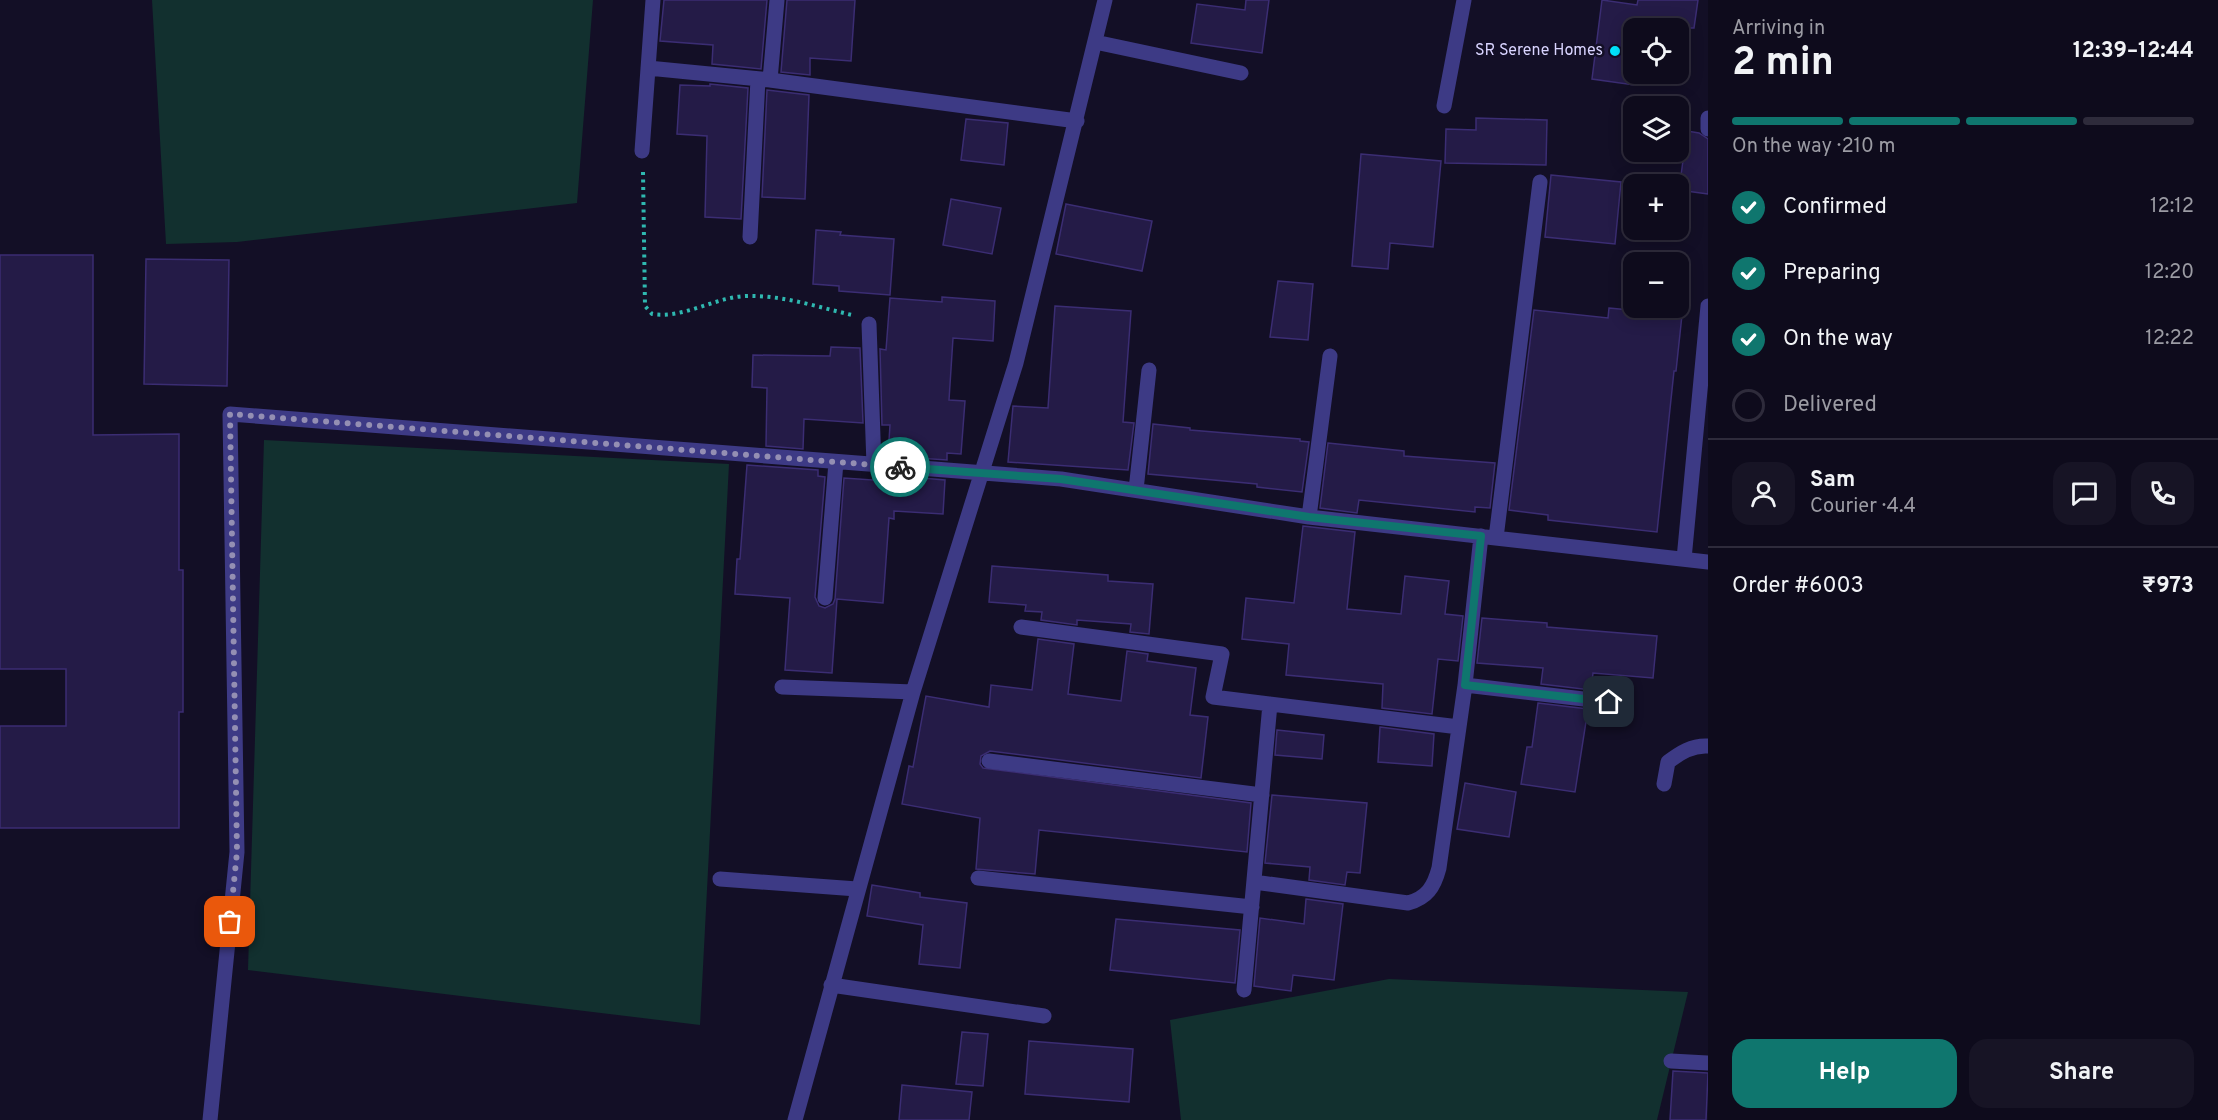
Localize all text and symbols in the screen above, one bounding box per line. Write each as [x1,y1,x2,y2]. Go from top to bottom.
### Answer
text: Arriving in [1732,16,1825,42]
map controls [1623,18,1689,318]
button: locate [1623,18,1689,84]
text: 12:39–12:44 [2073,38,2194,65]
text: 2 min [1732,40,1834,89]
place label: SR Serene Homes [1475,41,1603,61]
marker: SR Serene Homes [1608,44,1622,58]
button: layers [1623,96,1689,162]
text: On the way · 210 m [1732,134,1896,160]
button: + [1623,174,1689,240]
icon: check [1732,191,1765,224]
text: Confirmed [1783,194,1887,221]
text: 12:12 [2150,194,2194,220]
button: − [1623,252,1689,318]
icon: check [1732,257,1765,290]
text: Preparing [1783,260,1881,287]
text: 12:20 [2145,260,2194,286]
icon: check [1732,323,1765,356]
text: On the way [1783,326,1893,353]
text: 12:22 [2145,326,2194,352]
text: Delivered [1783,392,1877,419]
courier [870,437,930,497]
icon: bike [884,451,917,484]
button: person [1732,462,1795,525]
button: chat [2053,462,2116,525]
button: phone [2131,462,2194,525]
text: Sam [1810,467,1855,494]
text: Courier · 4.4 [1810,494,1916,520]
text: Order #6003 [1732,573,1864,600]
text: ₹973 [2142,573,2194,600]
pin [1583,676,1634,727]
icon: home [1592,685,1625,718]
pin [204,896,255,947]
icon: bag [213,905,246,938]
button: Help [1732,1039,1957,1108]
button: Share [1969,1039,2194,1108]

